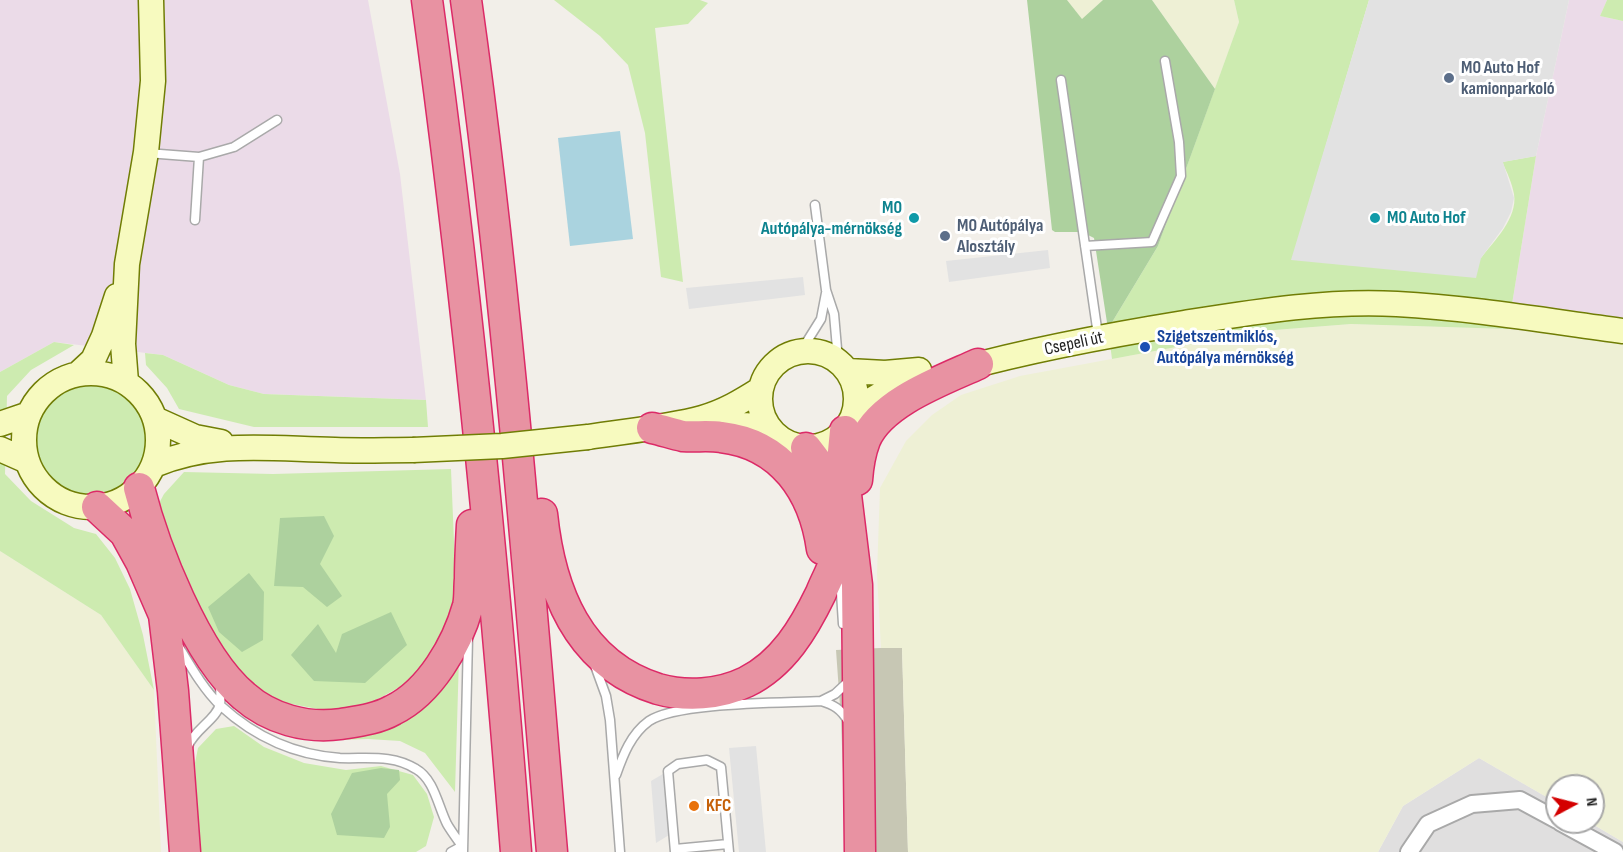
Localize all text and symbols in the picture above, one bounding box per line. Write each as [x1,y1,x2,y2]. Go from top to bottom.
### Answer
place label: M0 Auto Hof kamionparkoló [1461,57,1555,100]
marker: M0 Auto Hof kamionparkoló [1442,71,1456,85]
place label: M0 Autópálya-mérnökség [761,197,902,240]
place label: M0 Auto Hof [1387,207,1466,229]
marker: M0 Autópálya-mérnökség [907,211,921,225]
marker: M0 Auto Hof [1368,211,1382,225]
place label: M0 Autópálya Alosztály [957,215,1043,258]
marker: M0 Autópálya Alosztály [938,229,952,243]
place label: Szigetszentmiklós, Autópálya mérnökség [1157,326,1294,368]
street label: Csepeli út [1042,327,1106,361]
marker: Szigetszentmiklós, Autópálya mérnökség [1138,340,1152,354]
north arrow [1545,774,1605,834]
place label: KFC [706,795,731,817]
text: N [1581,797,1601,807]
marker: KFC [687,799,701,813]

